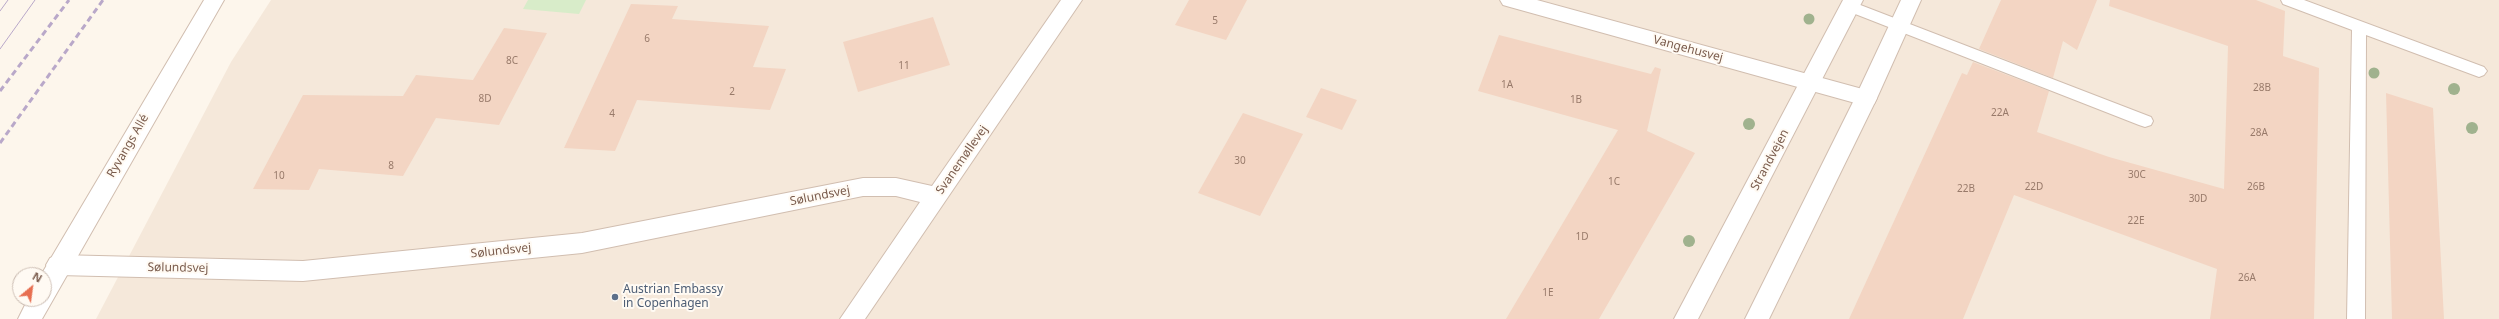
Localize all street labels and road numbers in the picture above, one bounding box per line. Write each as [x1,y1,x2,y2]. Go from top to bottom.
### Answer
street label: Vangehusvej [1651,33,1725,65]
street label: Ryvangs Allé [104,112,152,180]
street label: Svanemøllevej [933,123,991,197]
street label: Strandvejen [1748,127,1792,193]
street label: Sølundsvej [789,183,851,209]
street label: Sølundsvej [470,241,532,261]
street label: Sølundsvej [147,260,209,276]

